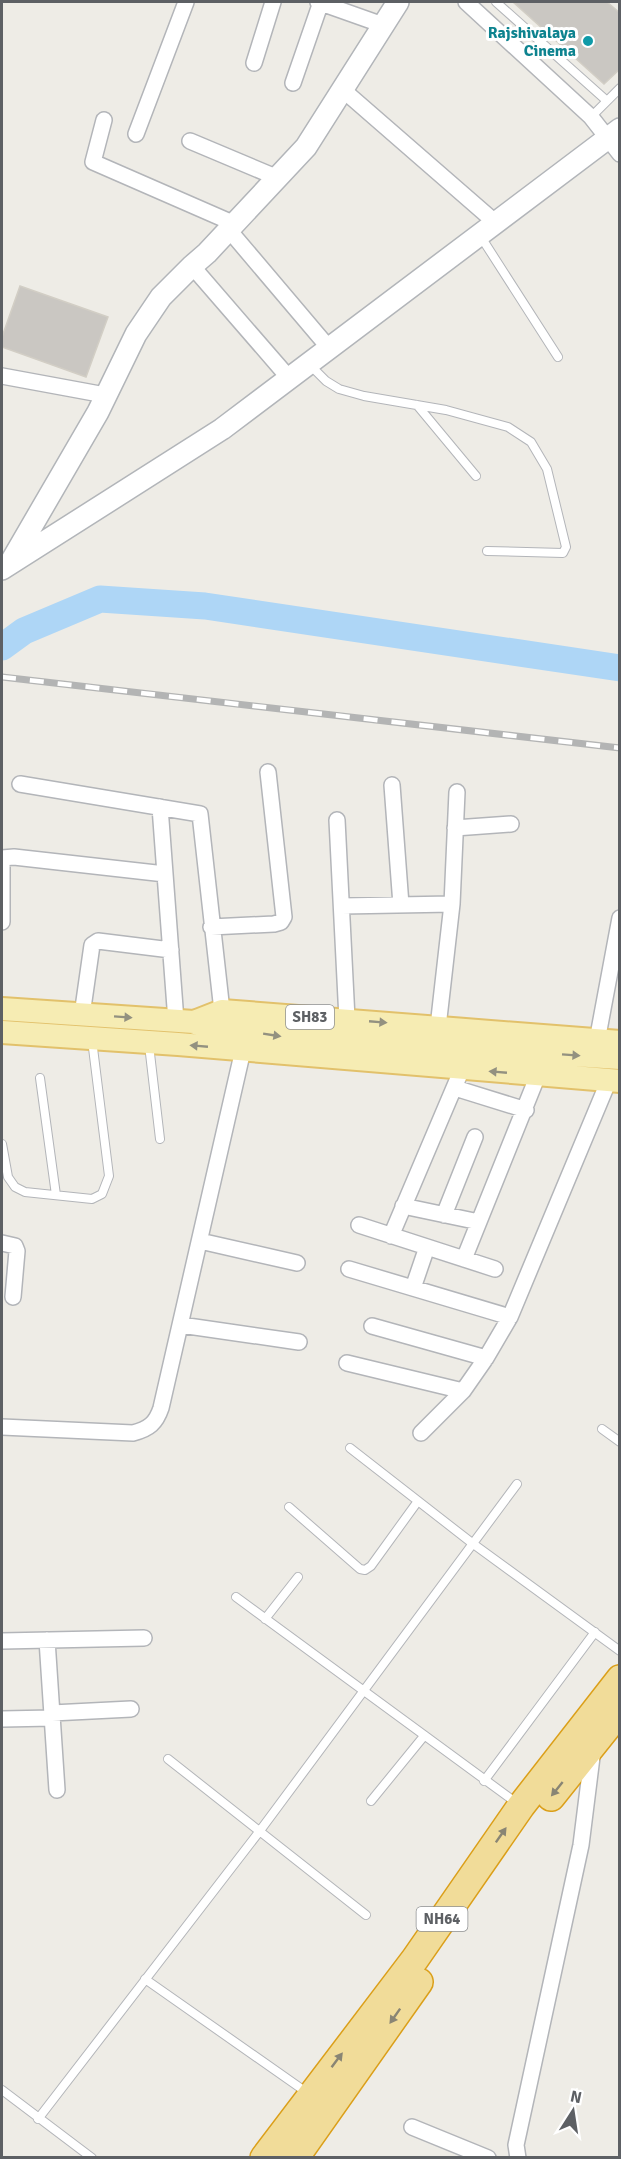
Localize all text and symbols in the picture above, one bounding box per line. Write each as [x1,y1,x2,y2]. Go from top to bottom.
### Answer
place label: Rajshivalaya Cinema [488,23,576,61]
marker: Rajshivalaya Cinema [581,34,595,48]
road number: SH83 [286,1005,334,1029]
one-way arrow [113,1013,132,1022]
one-way arrow [368,1017,387,1027]
one-way arrow [263,1030,282,1039]
one-way arrow [190,1041,209,1051]
one-way arrow [562,1051,581,1060]
one-way arrow [489,1067,508,1077]
one-way arrow [552,1782,564,1797]
one-way arrow [495,1827,507,1843]
road number: NH64 [416,1907,468,1931]
one-way arrow [389,2008,401,2024]
one-way arrow [330,2053,342,2068]
north arrow [543,2081,603,2141]
text: N [568,2086,583,2108]

